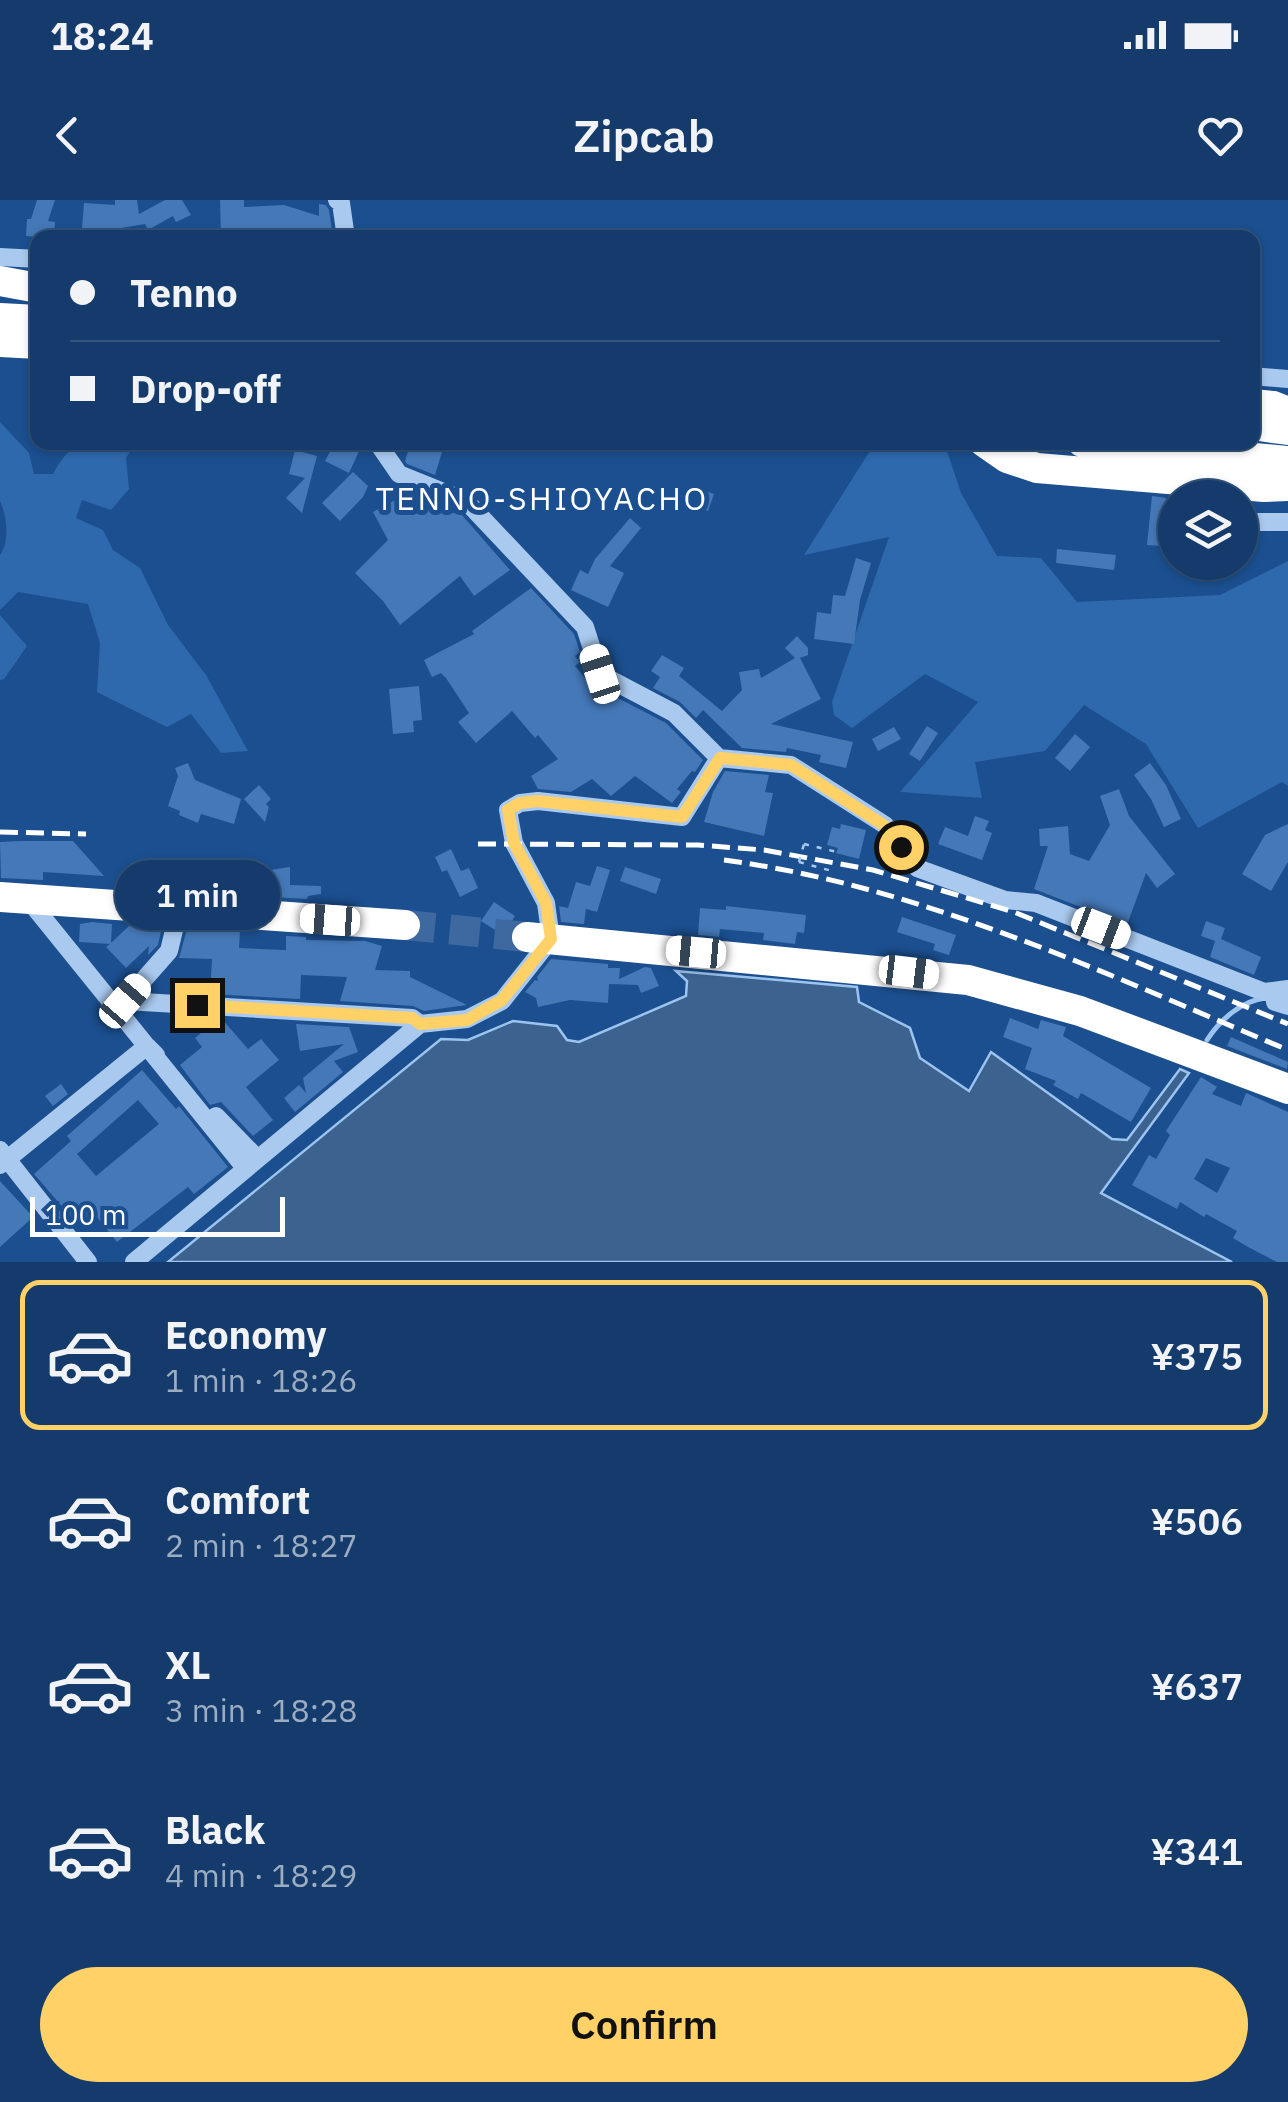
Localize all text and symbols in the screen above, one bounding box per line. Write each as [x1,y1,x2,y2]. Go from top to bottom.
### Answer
text: 18:24 [50,11,154,60]
text: Zipcab [573,106,715,164]
icon: back [40,108,95,163]
icon: heart [1193,108,1248,163]
text: Tenno [130,268,238,317]
text: Drop-off [130,364,281,413]
district label: TENNO-SHIOYACHO [375,477,709,519]
map controls [1158,480,1258,580]
button: layers [1158,480,1258,580]
car [576,641,624,707]
route start [879,825,924,870]
callout: 1 min [114,860,280,930]
text: 1 min [156,874,239,916]
car [299,903,361,937]
car [1068,903,1134,953]
car [665,934,727,970]
car [877,953,941,991]
car [94,969,156,1033]
route end [175,983,220,1028]
scale bar [30,1192,285,1236]
text: 100 m [45,1196,126,1233]
icon: car [45,1310,135,1400]
text: Economy [165,1310,327,1359]
text: ¥375 [1150,1331,1243,1380]
text: 1 min · 18:26 [165,1359,358,1401]
icon: car [45,1475,135,1565]
text: Comfort [165,1475,310,1524]
text: ¥506 [1150,1496,1243,1545]
text: 2 min · 18:27 [165,1524,358,1566]
icon: car [45,1640,135,1730]
text: XL [165,1640,211,1689]
text: ¥637 [1150,1661,1243,1710]
text: 3 min · 18:28 [165,1689,358,1731]
icon: car [45,1805,135,1895]
text: Black [165,1805,265,1854]
text: ¥341 [1150,1826,1243,1875]
text: 4 min · 18:29 [165,1854,358,1896]
button: Confirm [40,1967,1248,2082]

